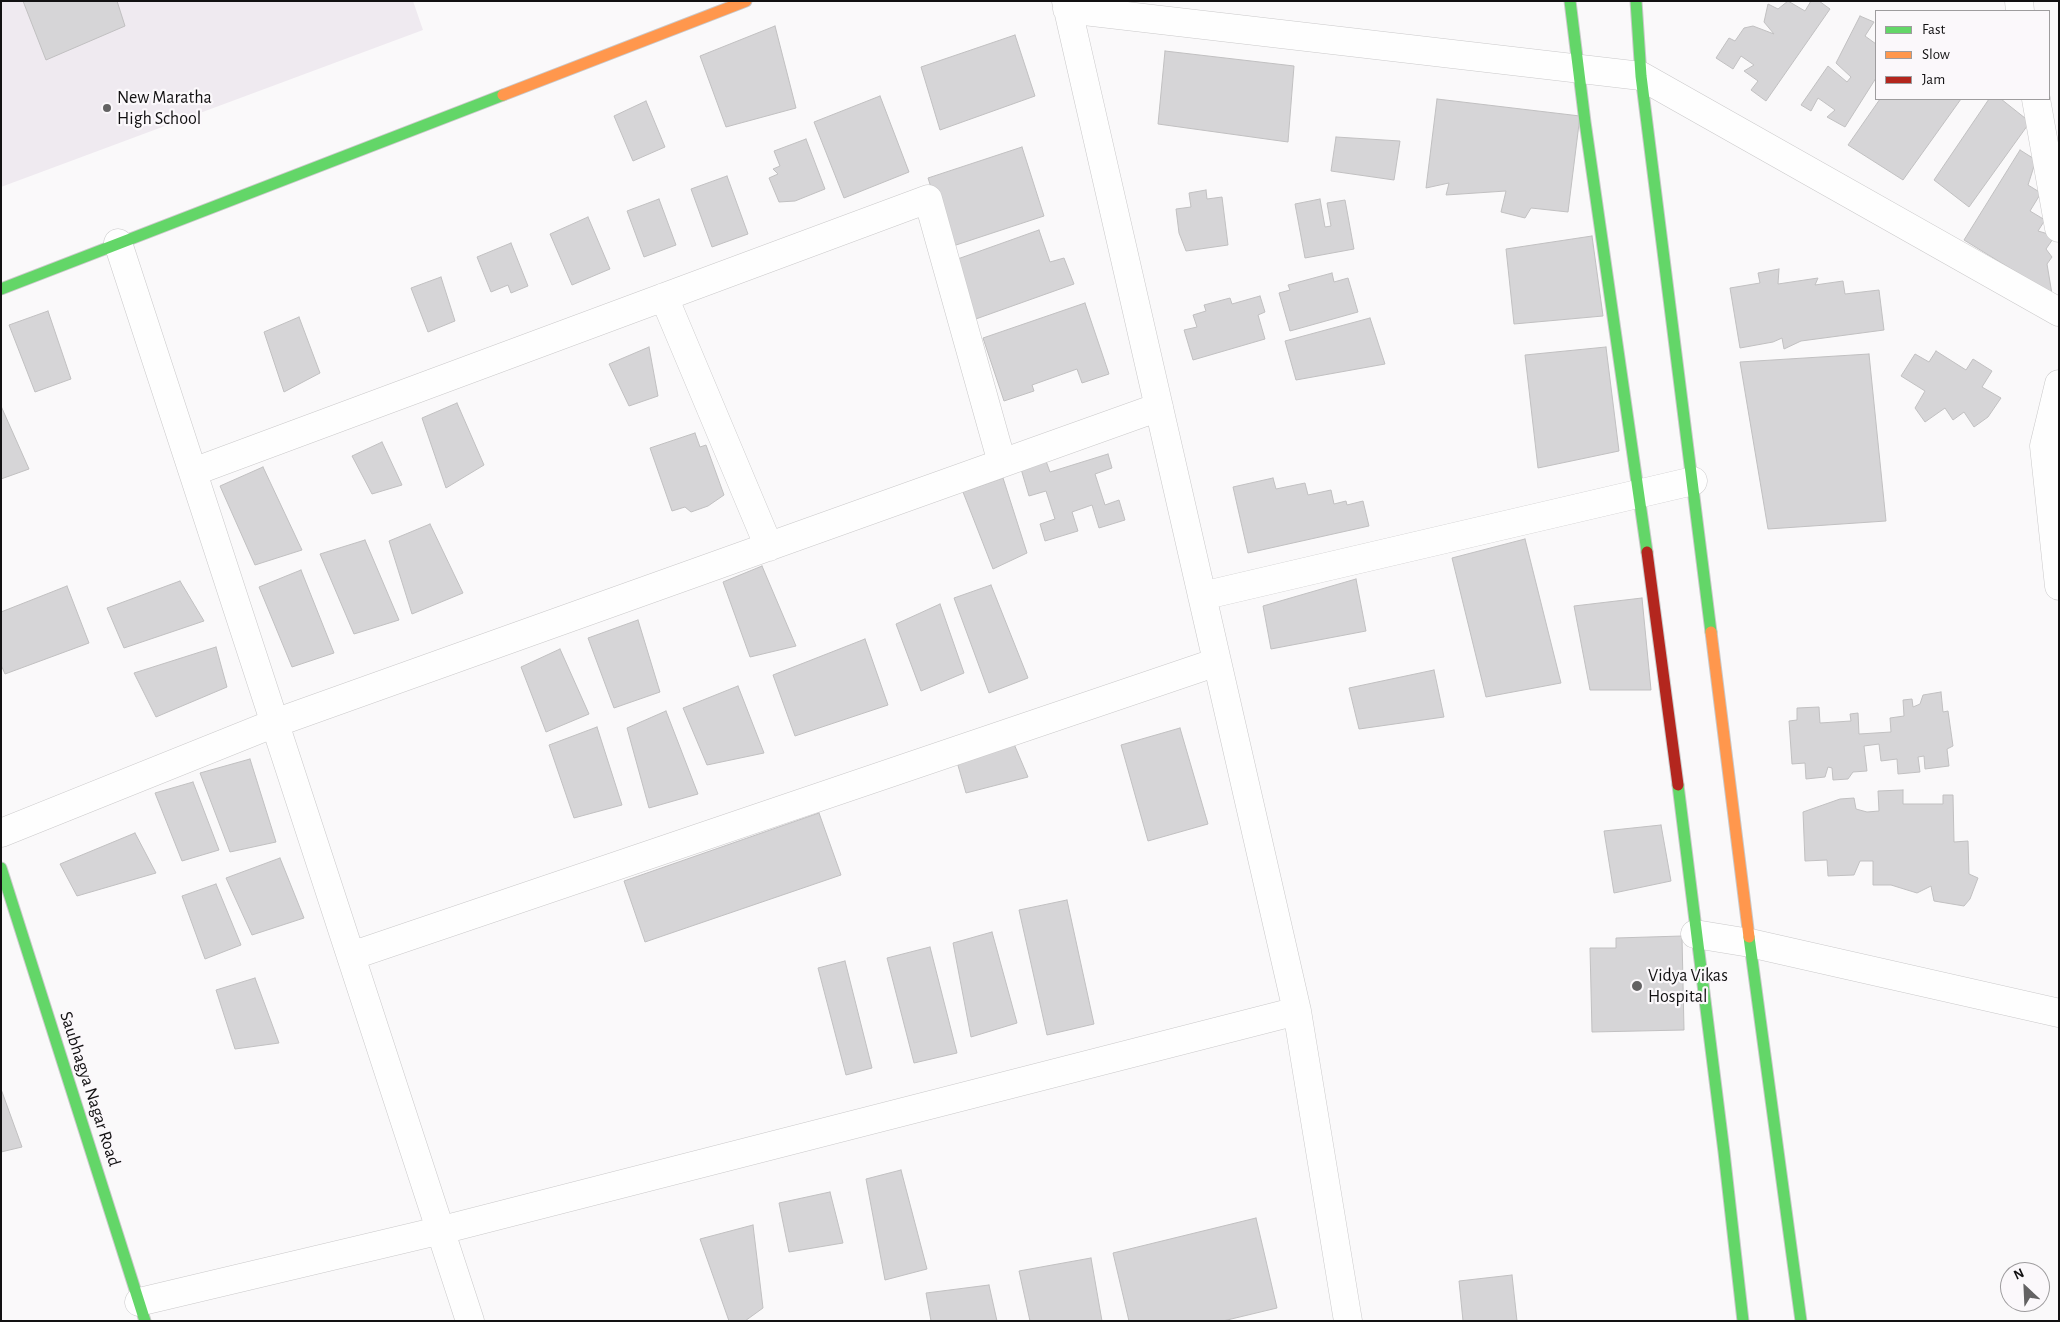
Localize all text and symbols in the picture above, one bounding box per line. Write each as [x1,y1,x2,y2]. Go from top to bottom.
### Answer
legend [1875,10,2050,100]
text: Fast [1922,22,1945,37]
text: Slow [1922,47,1950,62]
text: Jam [1922,72,1945,87]
place label: New Maratha High School [117,87,212,130]
marker: New Maratha High School [101,102,113,114]
place label: Vidya Vikas Hospital [1648,965,1728,1008]
marker: Vidya Vikas Hospital [1630,979,1644,993]
street label: Saubhagya Nagar Road [55,1009,125,1169]
north arrow [2000,1262,2050,1312]
text: N [2012,1266,2026,1283]

